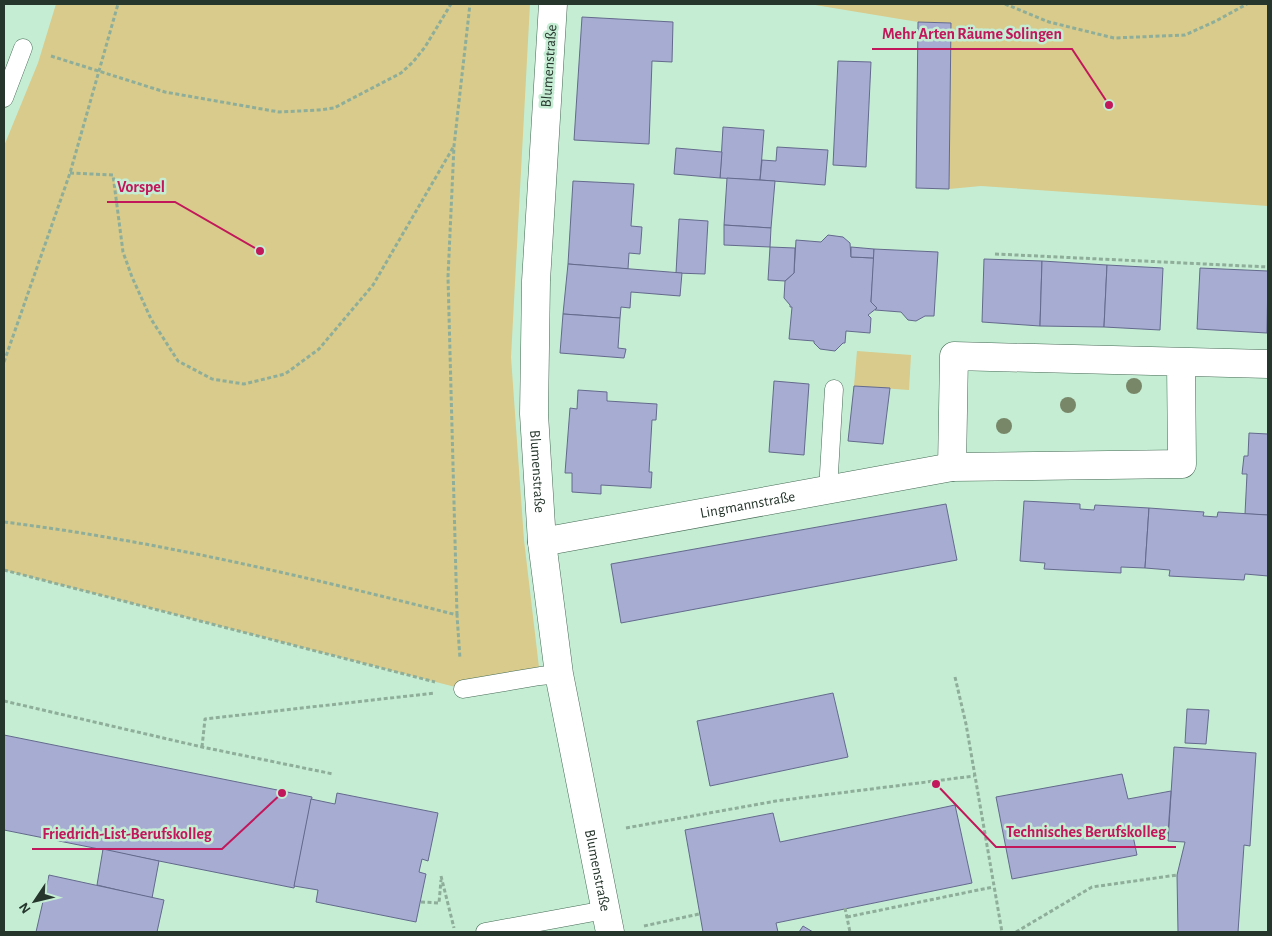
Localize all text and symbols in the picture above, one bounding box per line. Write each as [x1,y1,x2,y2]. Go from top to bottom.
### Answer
callout: Mehr Arten Räume Solingen [872,18,1072,49]
street label: Blumenstraße [539,24,559,108]
text: Mehr Arten Räume Solingen [882,26,1062,42]
callout: Vorspel [107,171,175,202]
text: Vorspel [117,179,165,195]
street label: Blumenstraße [528,429,548,513]
street label: Lingmannstraße [699,488,796,520]
callout: Technisches Berufskolleg [996,816,1176,847]
callout: Friedrich-List-Berufskolleg [32,818,222,849]
text: Technisches Berufskolleg [1006,824,1167,840]
text: Friedrich-List-Berufskolleg [42,826,213,842]
street label: Blumenstraße [582,828,613,913]
north arrow [10,876,60,926]
text: N [17,900,34,916]

